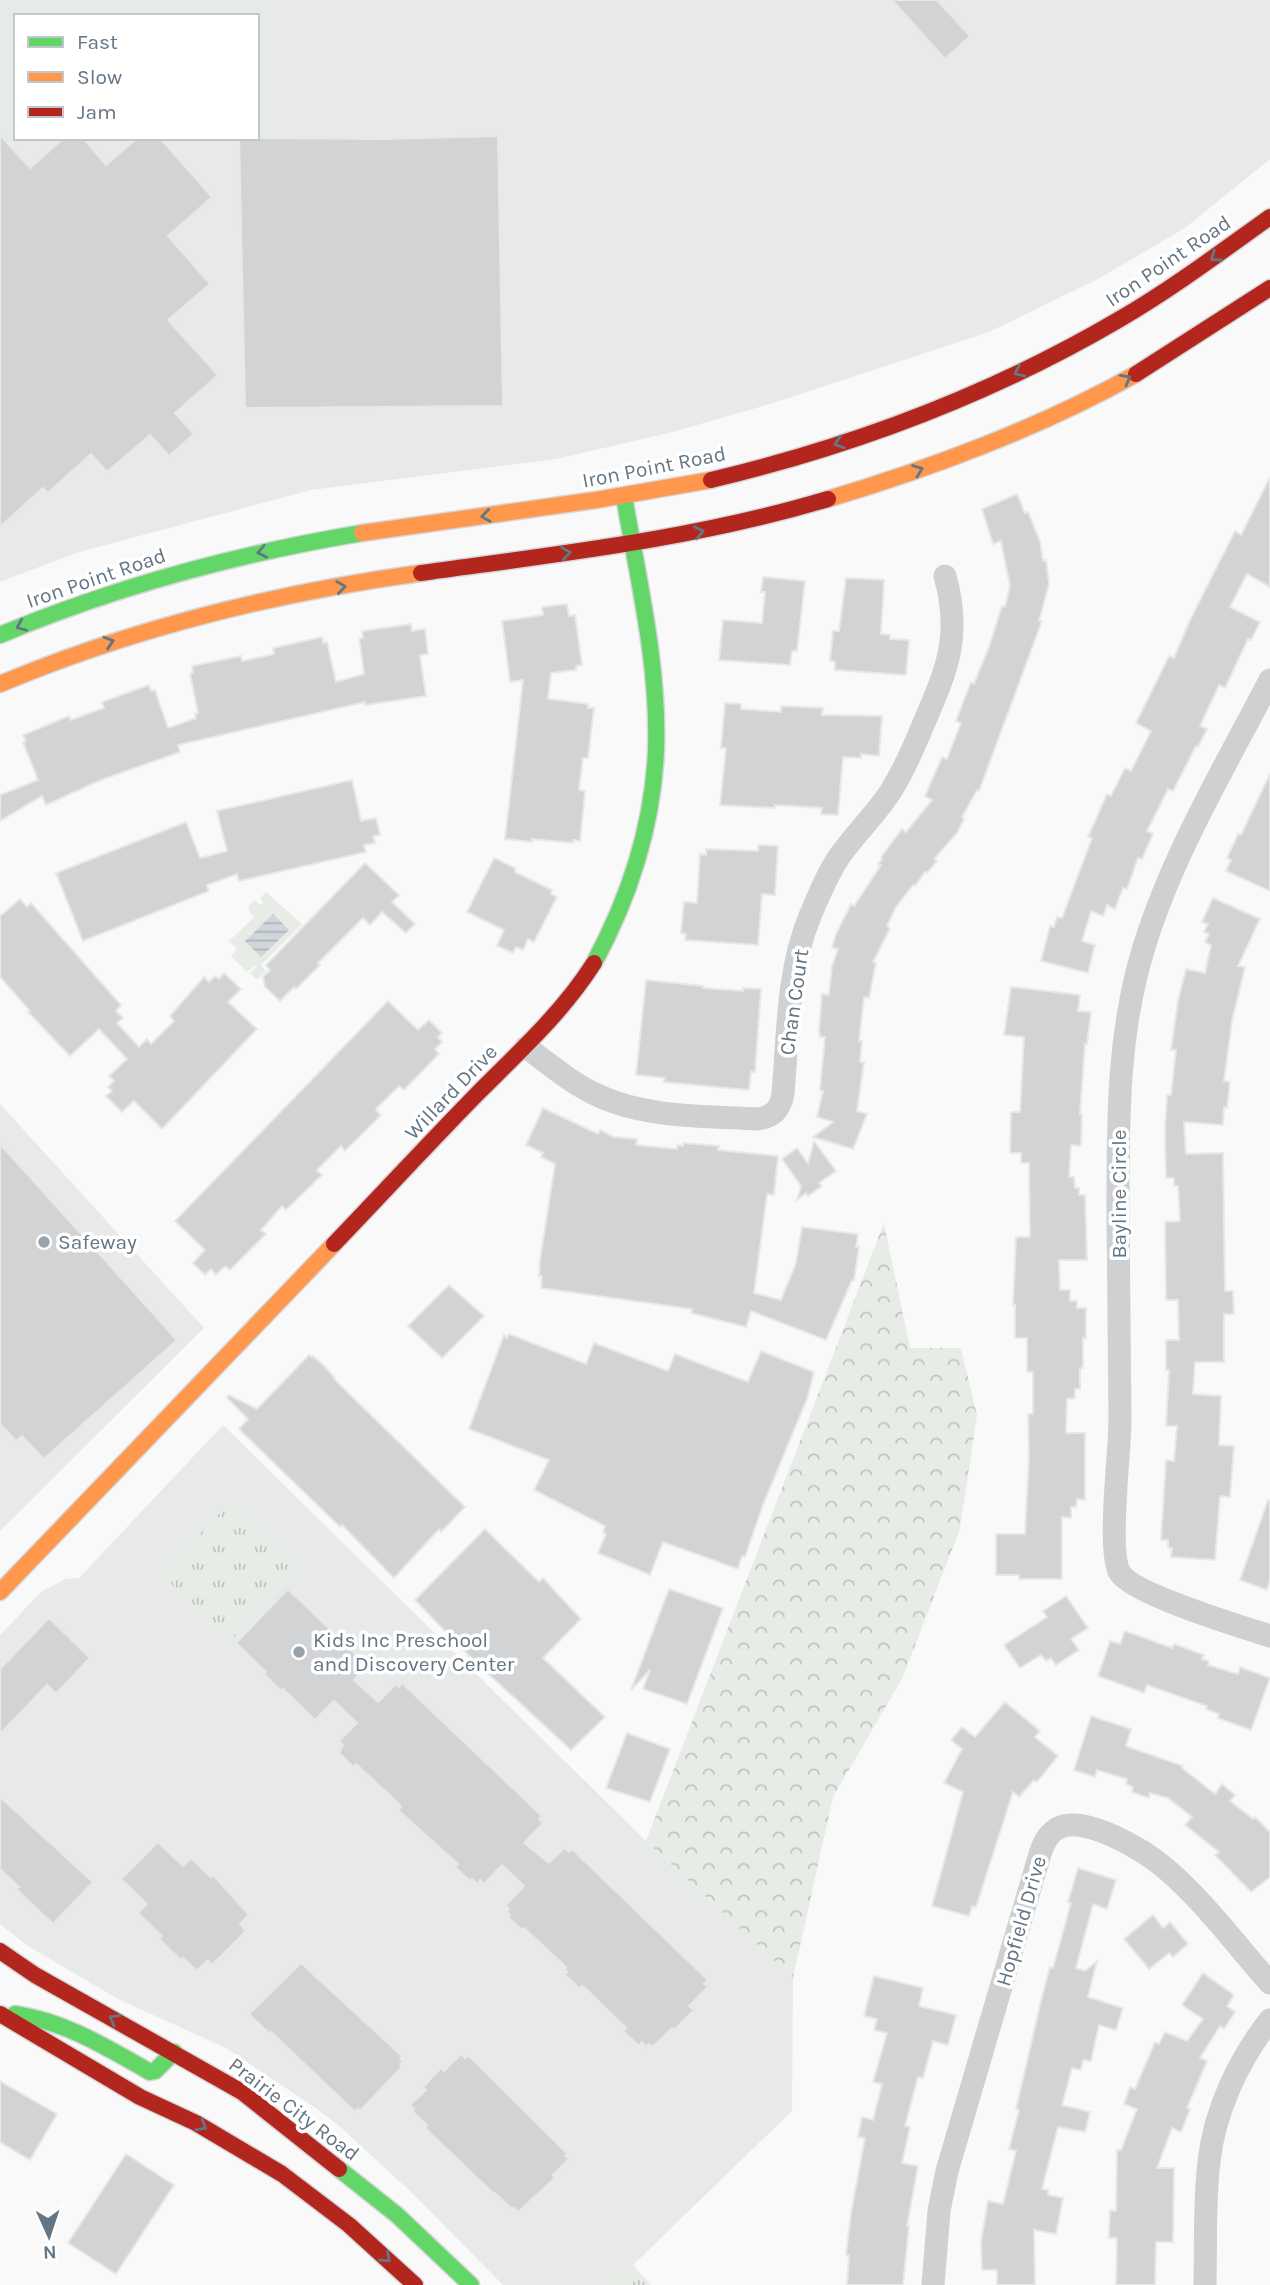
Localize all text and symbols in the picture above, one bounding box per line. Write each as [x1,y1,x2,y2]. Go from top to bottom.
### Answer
legend [14,14,259,140]
text: Fast [77,30,118,54]
text: Slow [77,65,122,89]
text: Jam [77,100,117,124]
street label: Iron Point Road [1101,210,1235,312]
one-way arrow [1210,248,1223,261]
one-way arrow [1014,364,1026,378]
one-way arrow [1119,374,1131,387]
one-way arrow [833,435,845,449]
street label: Iron Point Road [580,441,728,493]
one-way arrow [911,464,923,478]
one-way arrow [481,508,492,523]
one-way arrow [693,525,705,540]
street label: Iron Point Road [23,543,169,613]
one-way arrow [256,543,268,558]
one-way arrow [560,546,572,561]
one-way arrow [335,580,347,595]
one-way arrow [16,618,29,632]
one-way arrow [103,636,115,651]
street label: Chan Court [775,947,813,1057]
street label: Willard Drive [400,1040,502,1144]
street label: Bayline Circle [1107,1129,1131,1259]
place label: Safeway [58,1230,137,1254]
marker: Safeway [36,1234,52,1250]
place label: Kids Inc Preschool and Discovery Center [313,1628,515,1676]
marker: Kids Inc Preschool and Discovery Center [291,1644,307,1660]
street label: Hopfield Drive [991,1853,1051,1989]
one-way arrow [109,2014,121,2027]
street label: Prairie City Road [224,2052,364,2166]
one-way arrow [194,2118,207,2131]
north arrow [14,2201,84,2271]
text: N [42,2241,57,2263]
one-way arrow [378,2250,391,2262]

